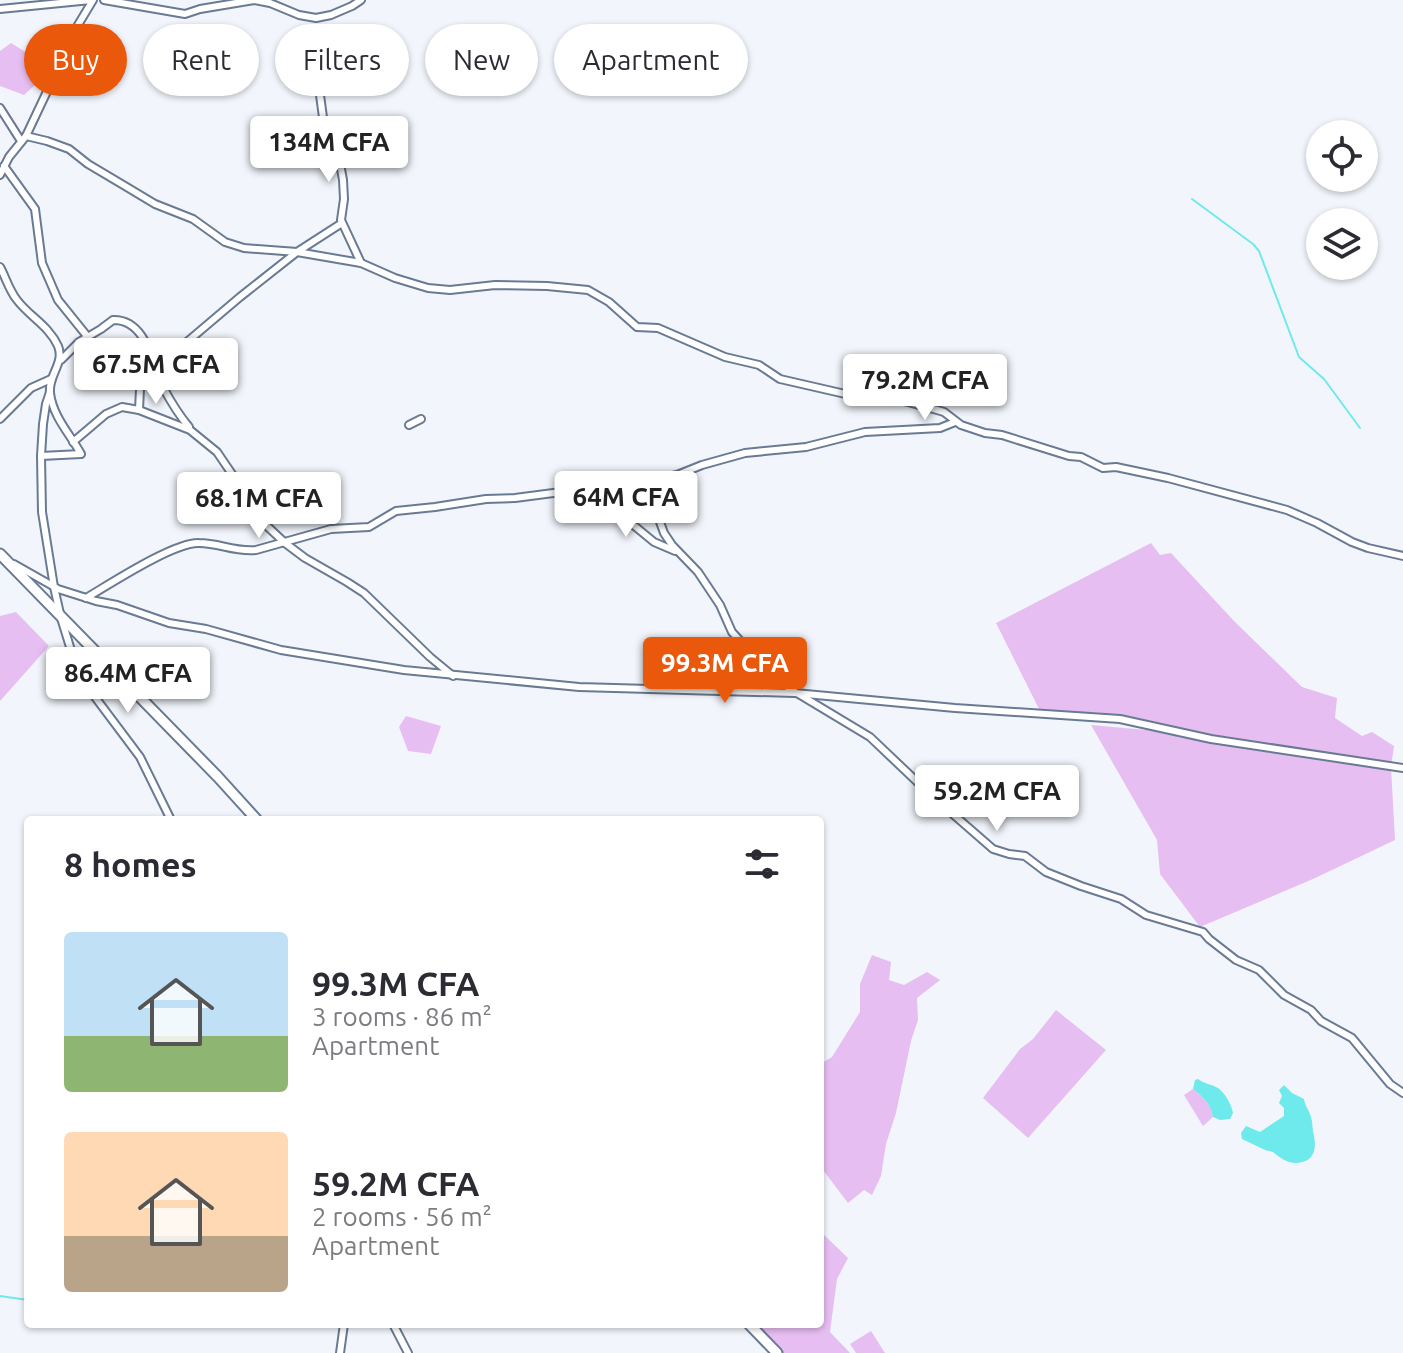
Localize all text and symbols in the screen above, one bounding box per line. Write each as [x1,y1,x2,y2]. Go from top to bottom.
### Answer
chip: Buy [24,24,127,96]
chip: Rent [143,24,259,96]
chip: Filters [275,24,409,96]
chip: New [425,24,538,96]
chip: Apartment [554,24,748,96]
pin: 134M CFA [246,116,412,184]
map controls [1306,120,1378,280]
button: locate [1306,120,1378,192]
text: 134M CFA [268,127,390,156]
button: layers [1306,208,1378,280]
pin: 67.5M CFA [64,338,248,406]
text: 67.5M CFA [92,349,220,378]
pin: 79.2M CFA [833,354,1017,422]
text: 79.2M CFA [861,365,989,394]
pin: 64M CFA [552,471,700,539]
pin: 68.1M CFA [167,472,351,540]
text: 64M CFA [573,482,679,511]
text: 68.1M CFA [195,483,323,512]
pin: 99.3M CFA [633,637,817,705]
pin: 86.4M CFA [36,647,220,715]
text: 99.3M CFA [661,648,789,677]
text: 86.4M CFA [64,658,192,687]
pin: 59.2M CFA [905,765,1089,833]
text: 59.2M CFA [933,776,1061,805]
icon: filters [740,842,784,886]
text: 8 homes [64,845,197,883]
icon: home [128,964,224,1060]
text: 99.3M CFA [312,964,479,1002]
text: 3 rooms · 86 m² [312,1002,492,1031]
text: Apartment [312,1031,439,1060]
icon: home [128,1164,224,1260]
text: 59.2M CFA [312,1164,479,1202]
text: 2 rooms · 56 m² [312,1202,492,1231]
text: Apartment [312,1231,439,1260]

